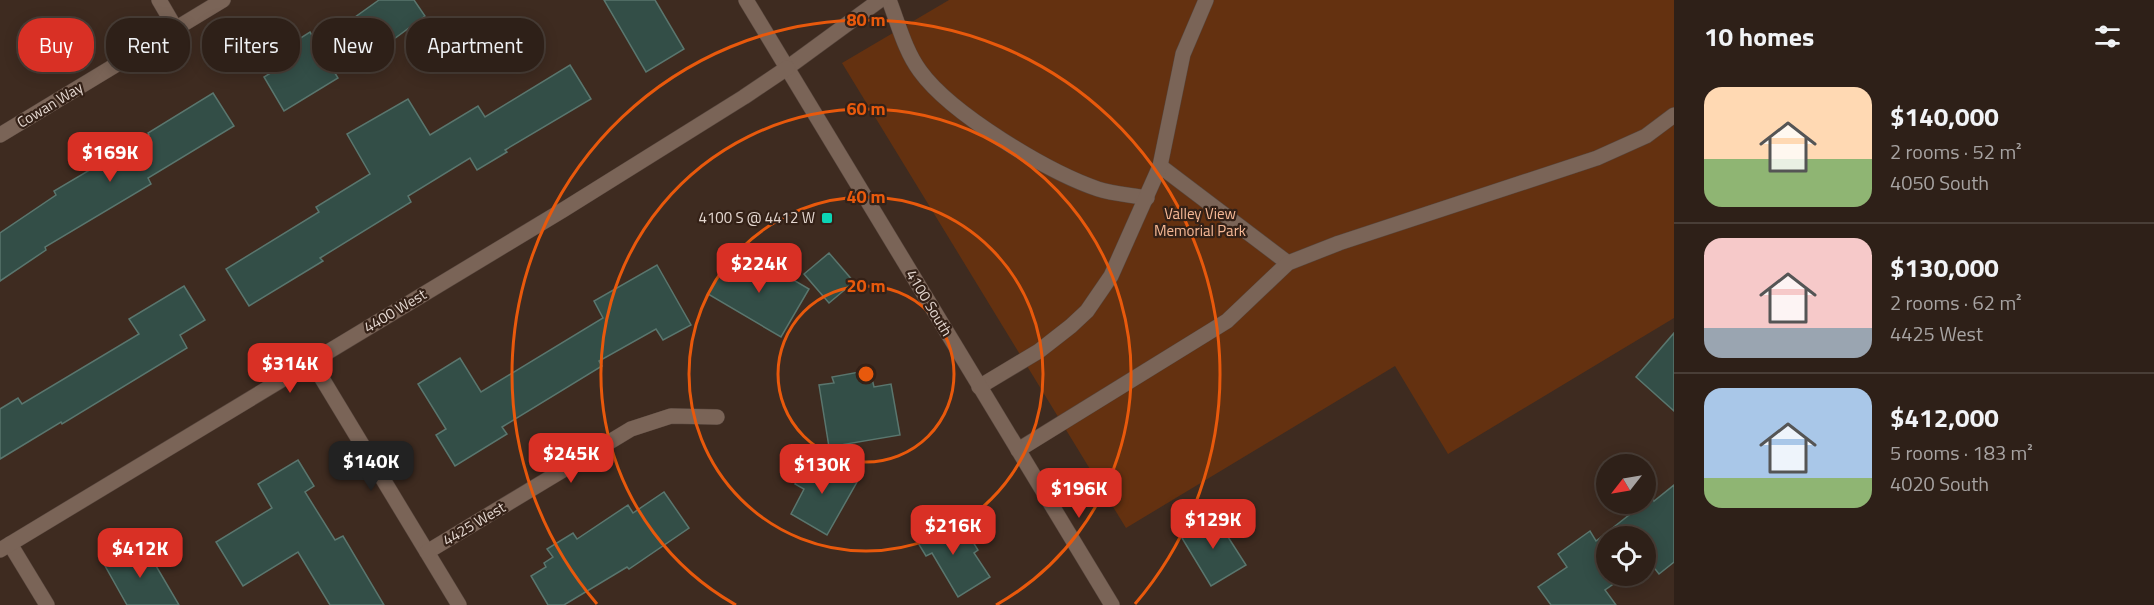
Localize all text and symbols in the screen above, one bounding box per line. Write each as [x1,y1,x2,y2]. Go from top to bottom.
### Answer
text: 80 m [846,6,886,33]
text: 10 homes [1704,17,1814,56]
chip: Buy [18,18,94,72]
chip: Rent [106,18,190,72]
chip: Filters [202,18,300,72]
chip: New [312,18,394,72]
chip: Apartment [406,18,544,72]
icon: filters [2091,20,2124,53]
street label: Cowan Way [12,76,87,133]
text: 60 m [846,95,886,122]
text: $140,000 [1890,97,1999,136]
icon: home [1752,111,1824,183]
pin: $169K [68,132,152,183]
text: $169K [82,136,138,167]
text: 2 rooms · 52 m² [1890,136,2022,167]
text: 4050 South [1890,167,1989,198]
text: 40 m [846,183,886,210]
park label: Valley View Memorial Park [1154,202,1246,242]
place label: 4100 S @ 4412 W [699,206,815,229]
marker: 4100 S @ 4412 W [820,211,834,225]
pin: $224K [717,243,801,294]
text: $224K [731,247,787,278]
text: $130,000 [1890,248,1999,287]
icon: home [1752,262,1824,334]
street label: 4100 South [900,265,958,340]
text: 20 m [846,272,886,299]
street label: 4400 West [359,282,431,338]
text: 2 rooms · 62 m² [1890,287,2022,318]
text: 4425 West [1890,318,1983,349]
pin: $314K [248,343,332,394]
text: $314K [262,347,318,378]
centre of rings [856,364,876,384]
text: $412,000 [1890,398,1999,437]
icon: home [1752,412,1824,484]
pin: $245K [529,433,613,484]
text: $245K [543,437,599,468]
text: 5 rooms · 183 m² [1890,437,2033,468]
pin: $140K [329,441,413,492]
pin: $130K [780,444,864,495]
text: $140K [343,445,399,476]
text: $130K [794,448,850,479]
north arrow [1596,454,1656,514]
map controls [1596,454,1656,586]
pin: $196K [1037,468,1121,519]
text: 4020 South [1890,468,1989,499]
text: $196K [1051,472,1107,503]
street label: 4425 West [438,495,510,551]
pin: $129K [1171,499,1255,550]
text: $129K [1185,503,1241,534]
pin: $216K [911,505,995,556]
text: $216K [925,509,981,540]
button: locate [1596,526,1656,586]
pin: $412K [98,528,182,579]
text: $412K [112,532,168,563]

